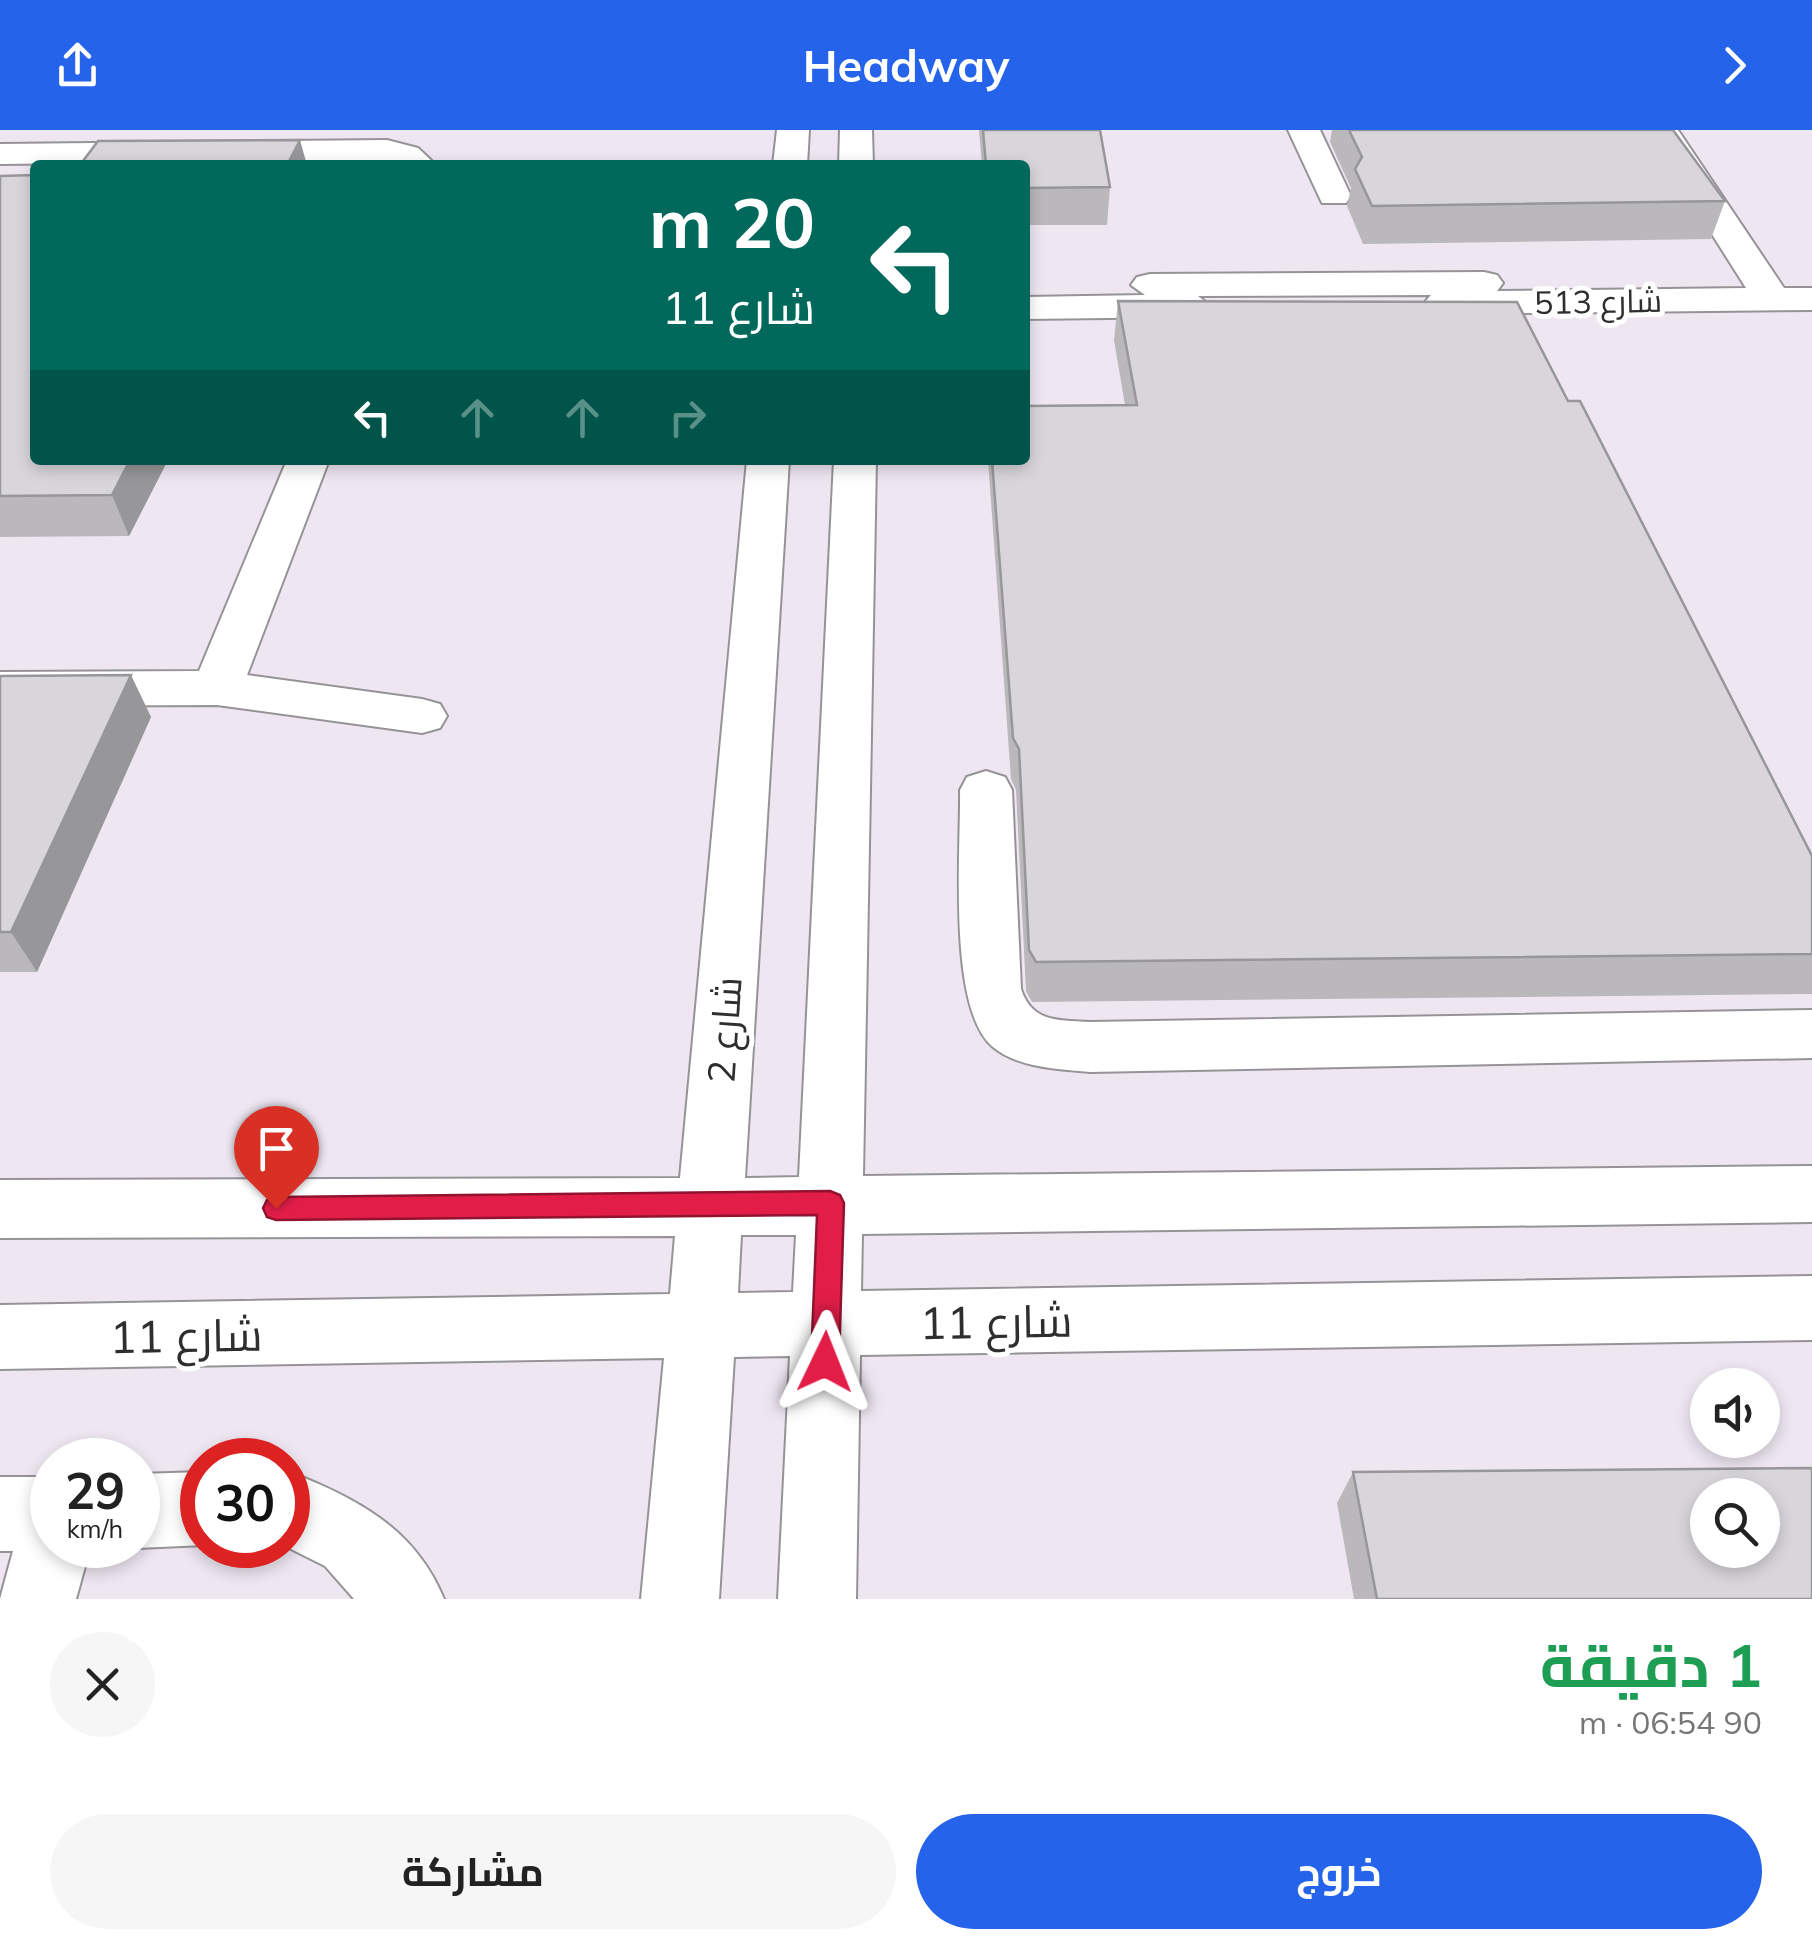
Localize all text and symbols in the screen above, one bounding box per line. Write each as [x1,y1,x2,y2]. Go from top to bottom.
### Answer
text: Headway [803,37,1009,93]
icon: share [50,38,105,93]
icon: forward [1707,38,1762,93]
text: 20 m [649,178,815,266]
icon: left [850,200,980,330]
text: شارع 11 [662,279,815,335]
street label: شارع 513 [1534,280,1662,325]
icon: left [345,390,400,445]
icon: ahead [450,390,505,445]
icon: ahead [555,390,610,445]
icon: right [660,390,715,445]
street label: شارع 2 [696,975,754,1085]
pin [234,1106,319,1209]
icon: arrive [249,1121,304,1176]
street label: شارع 11 [919,1292,1073,1354]
street label: شارع 11 [109,1306,263,1368]
position arrow [773,1310,877,1414]
map controls [1690,1368,1780,1568]
button: sound [1690,1368,1780,1458]
speed limit sign: 30 [180,1438,310,1568]
text: 29 [65,1459,125,1522]
button: search [1690,1478,1780,1568]
text: km/h [67,1513,123,1544]
text: 1 دقيقة [1540,1627,1762,1702]
button: close [50,1632,155,1737]
text: 90 m · 06:54 [1579,1702,1762,1742]
button: مشاركة [50,1814,896,1929]
button: خروج [916,1814,1762,1929]

